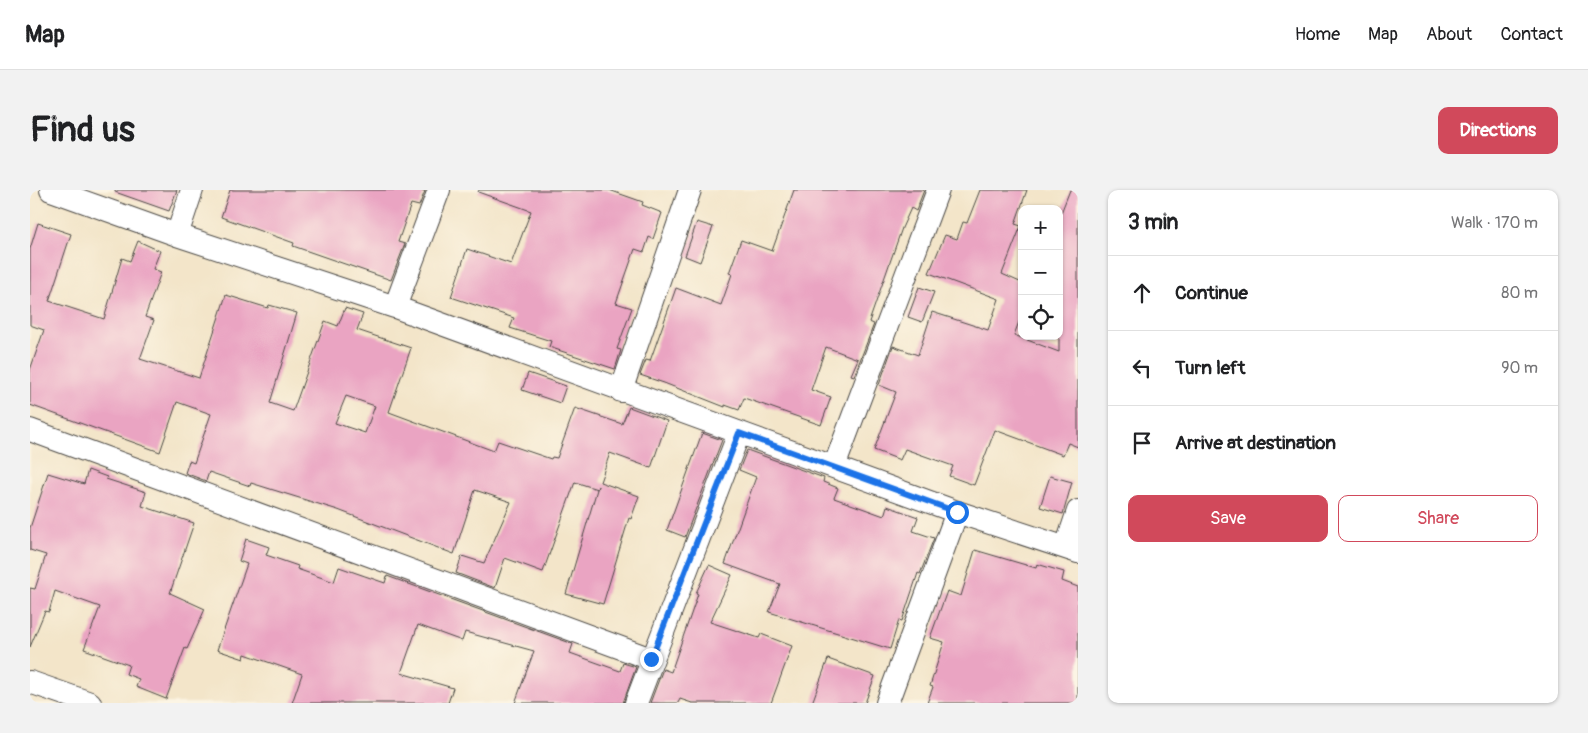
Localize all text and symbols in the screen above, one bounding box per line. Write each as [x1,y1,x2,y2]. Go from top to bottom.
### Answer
text: Map [25,20,65,49]
text: Home [1295,23,1340,46]
text: Map [1368,23,1398,46]
text: About [1426,23,1472,46]
text: Contact [1500,23,1563,46]
button: Directions [1438,107,1558,154]
text: Find us [30,108,135,152]
map controls [1018,205,1063,340]
button: + [1018,205,1063,250]
text: 3 min [1128,209,1178,236]
text: Walk · 170 m [1451,213,1538,233]
button: − [1018,250,1063,295]
icon: ahead [1128,279,1156,307]
text: Continue [1175,281,1248,305]
text: 80 m [1501,283,1538,303]
button: locate [1018,295,1063,340]
icon: left [1128,354,1156,382]
text: Turn left [1175,356,1245,380]
text: 90 m [1501,358,1538,378]
icon: arrive [1128,429,1156,457]
text: Arrive at destination [1175,431,1336,455]
button: Save [1128,495,1328,542]
button: Share [1338,495,1538,542]
route start [946,501,969,524]
route end [640,648,663,671]

